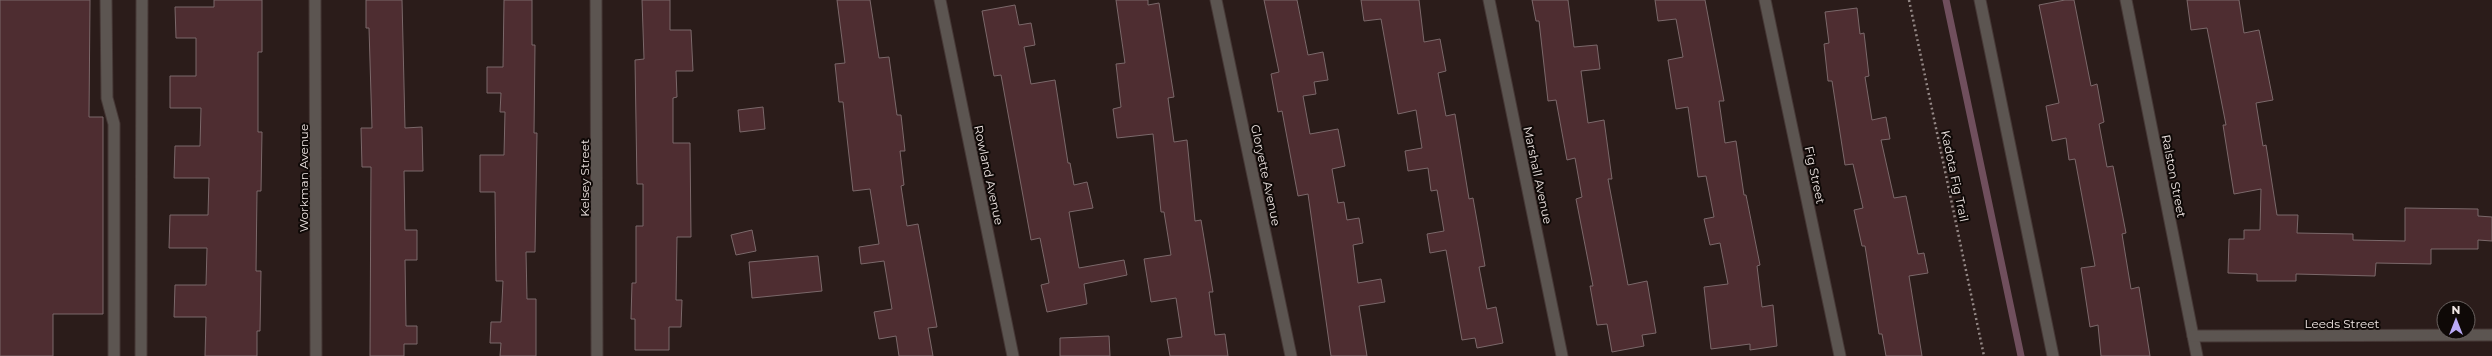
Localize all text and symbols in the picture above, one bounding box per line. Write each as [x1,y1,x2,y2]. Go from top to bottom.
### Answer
street label: Gloryette Avenue [1248,123,1284,227]
street label: Workman Avenue [296,124,311,232]
street label: Rowland Avenue [971,124,1007,226]
street label: Marshall Avenue [1520,125,1556,225]
street label: Kadota Fig Trail [1938,129,1972,223]
street label: Ralston Street [2159,133,2189,219]
street label: Kelsey Street [577,139,592,217]
street label: Fig Street [1802,145,1828,205]
north arrow [2436,300,2476,340]
text: N [2452,303,2460,317]
street label: Leeds Street [2305,316,2380,331]

